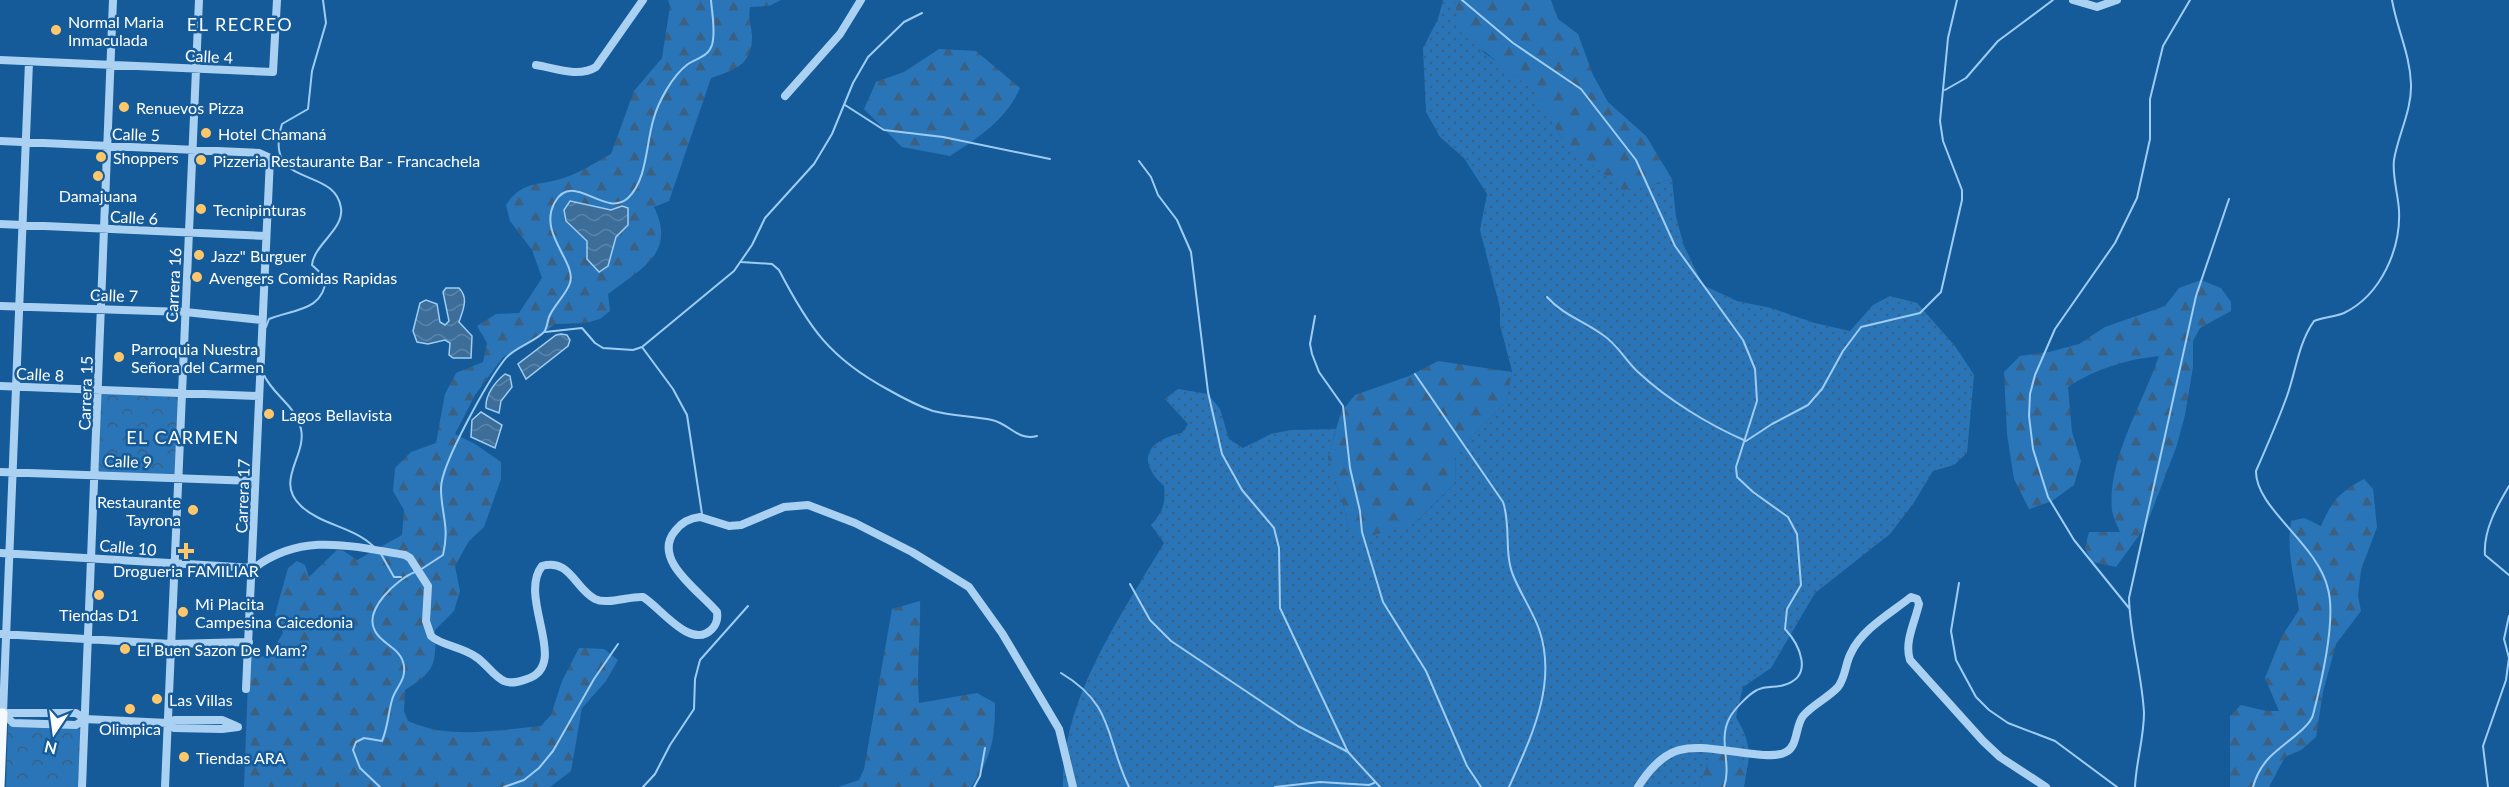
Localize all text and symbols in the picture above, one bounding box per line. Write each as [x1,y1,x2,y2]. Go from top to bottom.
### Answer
place label: Normal Maria Inmaculada [68,12,164,49]
district label: EL RECREO [187,13,293,35]
marker: Normal Maria Inmaculada [49,23,63,37]
street label: Calle 4 [185,45,233,67]
place label: Renuevos Pizza [136,98,244,117]
marker: Renuevos Pizza [117,100,131,114]
street label: Calle 5 [112,124,160,144]
place label: Hotel Chamaná [218,124,326,143]
marker: Hotel Chamaná [199,126,213,140]
place label: Shoppers [113,148,179,167]
marker: Shoppers [94,150,108,164]
place label: Pizzeria Restaurante Bar - Francachela [213,151,480,170]
marker: Pizzeria Restaurante Bar - Francachela [194,153,208,167]
marker: Damajuana [91,169,105,183]
place label: Damajuana [59,186,137,205]
place label: Tecnipinturas [213,200,306,219]
marker: Tecnipinturas [194,202,208,216]
street label: Calle 6 [110,206,158,228]
place label: Jazz" Burguer [211,246,306,265]
street label: Carrera 16 [162,247,184,323]
marker: Jazz" Burguer [192,248,206,262]
place label: Avengers Comidas Rapidas [209,268,397,287]
marker: Avengers Comidas Rapidas [190,270,204,284]
street label: Calle 7 [90,285,138,305]
place label: Parroquia Nuestra Señora del Carmen [131,339,264,376]
marker: Parroquia Nuestra Señora del Carmen [112,350,126,364]
street label: Carrera 15 [74,355,96,431]
street label: Calle 8 [16,363,64,385]
place label: Lagos Bellavista [281,405,392,424]
marker: Lagos Bellavista [262,407,276,421]
district label: EL CARMEN [126,426,240,448]
street label: Calle 9 [104,451,152,471]
street label: Carrera 17 [231,458,253,534]
place label: Restaurante Tayrona [97,492,181,529]
marker: Restaurante Tayrona [186,503,200,517]
street label: Calle 10 [99,535,157,559]
marker: Drogueria FAMILIAR [179,544,193,558]
place label: Drogueria FAMILIAR [113,561,259,580]
marker: Tiendas D1 [92,588,106,602]
place label: Mi Placita Campesina Caicedonia [195,594,353,631]
place label: Tiendas D1 [59,605,139,624]
marker: Mi Placita Campesina Caicedonia [176,605,190,619]
place label: El Buen Sazon De Mam? [137,640,307,659]
marker: El Buen Sazon De Mam? [118,642,132,656]
place label: Las Villas [169,690,233,709]
marker: Las Villas [150,692,164,706]
marker: Olimpica [123,702,137,716]
north arrow [24,703,84,763]
place label: Olimpica [99,719,161,738]
text: N [42,737,59,759]
place label: Tiendas ARA [196,748,286,767]
marker: Tiendas ARA [177,750,191,764]

